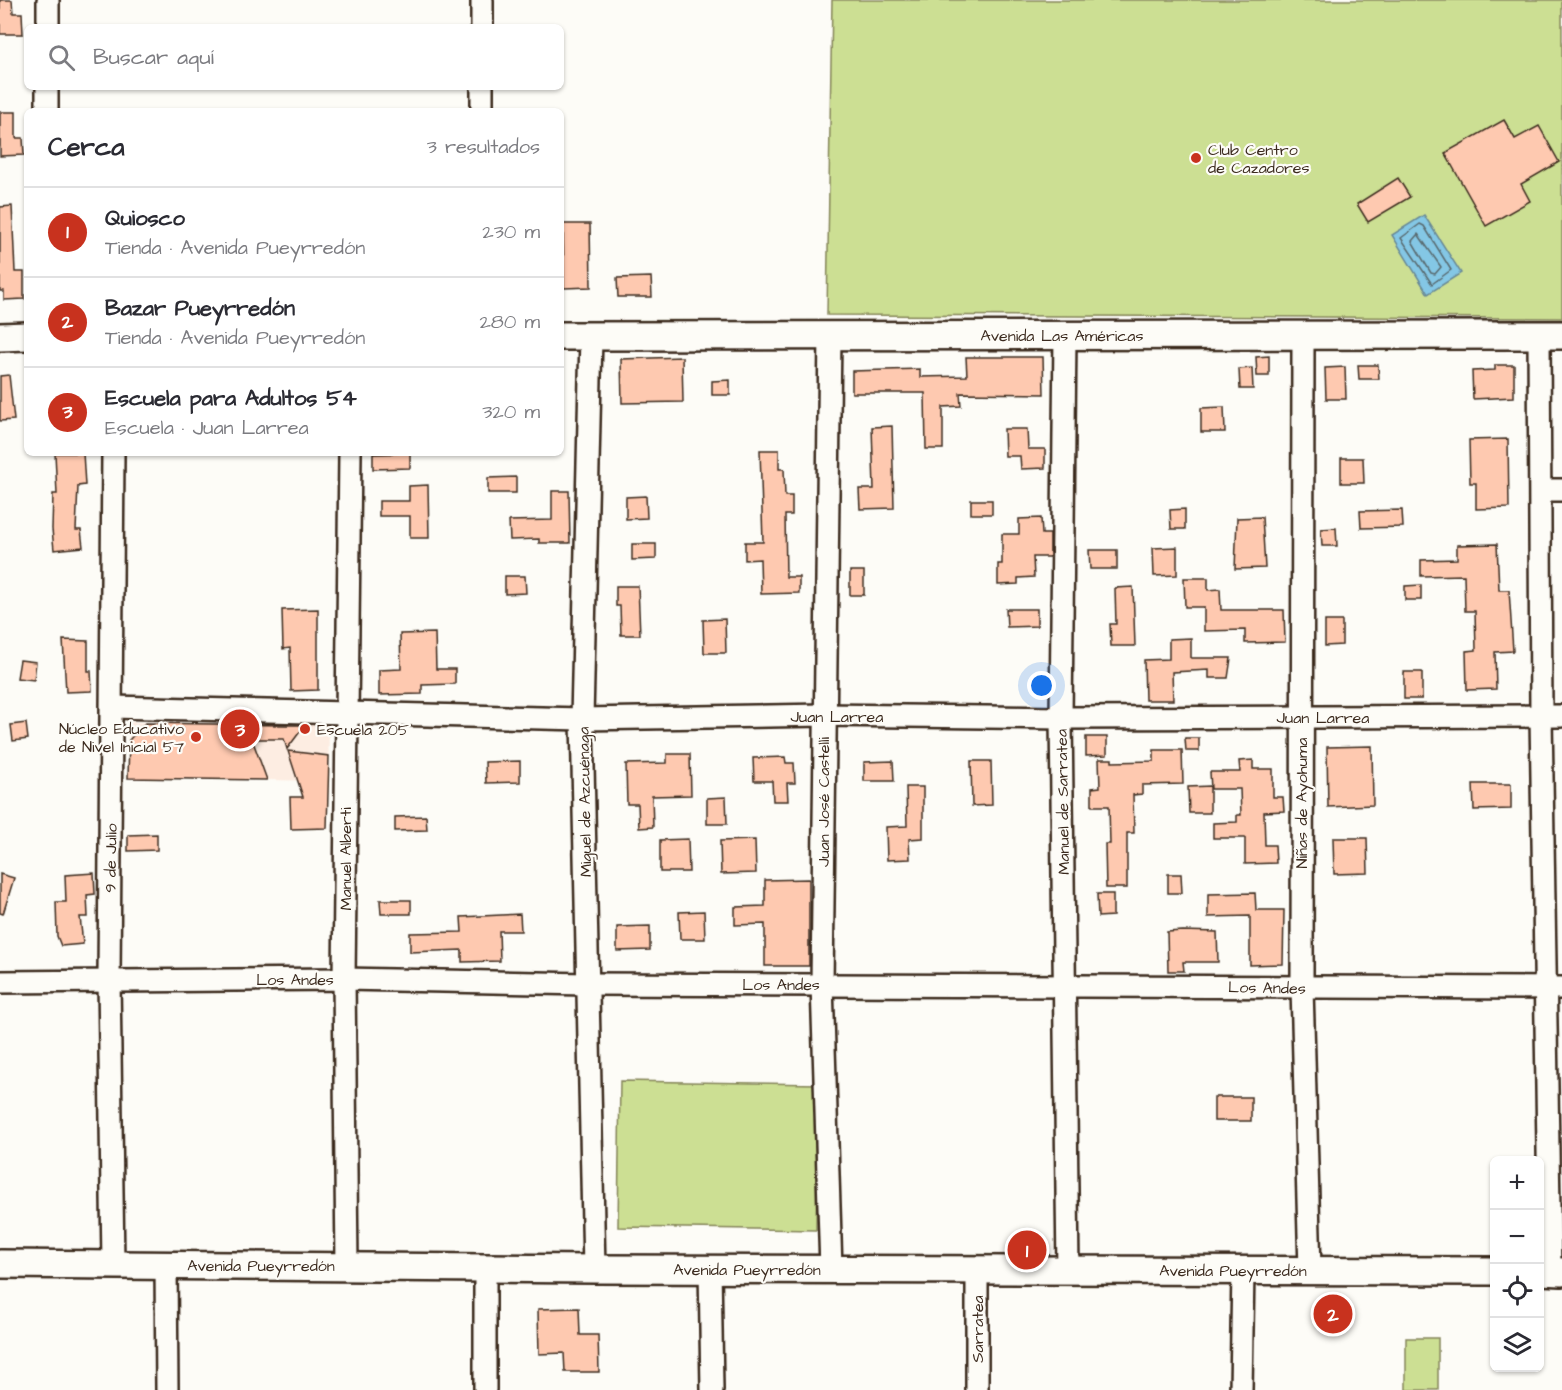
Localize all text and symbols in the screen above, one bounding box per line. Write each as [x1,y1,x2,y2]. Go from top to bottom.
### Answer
search box [24,24,564,90]
icon: search [45,41,78,74]
text: Buscar aquí [93,42,214,73]
text: Cerca [48,129,125,165]
text: 3 resultados [427,133,540,161]
place label: Club Centro de Cazadores [1208,139,1310,179]
marker: Club Centro de Cazadores [1189,151,1203,165]
text: Quiosco [105,203,185,234]
text: 1 [66,218,69,246]
text: 230 m [482,218,540,246]
text: Tienda · Avenida Pueyrredón [105,234,365,262]
text: Bazar Pueyrredón [105,293,295,324]
text: 2 [62,308,73,336]
text: 280 m [479,308,540,336]
text: Tienda · Avenida Pueyrredón [105,324,365,352]
street label: Avenida Las Américas [981,325,1143,347]
text: Escuela para Adultos 54 [105,383,357,414]
text: 3 [62,398,73,426]
text: 320 m [482,398,540,426]
text: Escuela · Juan Larrea [105,414,309,442]
your location [1027,671,1056,700]
pin: 3 [220,706,260,752]
street label: Juan Larrea [791,706,883,728]
street label: Juan Larrea [1277,707,1369,729]
place label: Núcleo Educativo de Nivel Inicial 57 [59,718,184,758]
place label: Escuela 205 [317,719,410,741]
marker: Escuela 205 [298,722,312,736]
street label: Miguel de Azcuénaga [573,727,598,877]
street label: Manuel de Sarratea [1051,729,1075,875]
marker: Núcleo Educativo de Nivel Inicial 57 [189,730,203,744]
street label: Juan José Castelli [813,737,835,867]
street label: Niñas de Ayohuma [1291,738,1314,868]
street label: Manuel Alberti [335,807,357,911]
street label: 9 de Julio [99,823,123,893]
street label: Los Andes [256,969,334,991]
street label: Los Andes [742,974,820,996]
street label: Los Andes [1228,976,1306,1000]
map controls [1490,1156,1544,1372]
button: + [1490,1156,1544,1210]
button: − [1490,1210,1544,1264]
pin: 1 [1008,1228,1046,1272]
street label: Avenida Pueyrredón [187,1255,335,1278]
street label: Avenida Pueyrredón [673,1259,821,1282]
street label: Avenida Pueyrredón [1159,1260,1307,1283]
button: locate [1490,1264,1544,1318]
pin: 2 [1314,1292,1352,1336]
street label: Sarratea [967,1295,989,1363]
button: layers [1490,1318,1544,1372]

